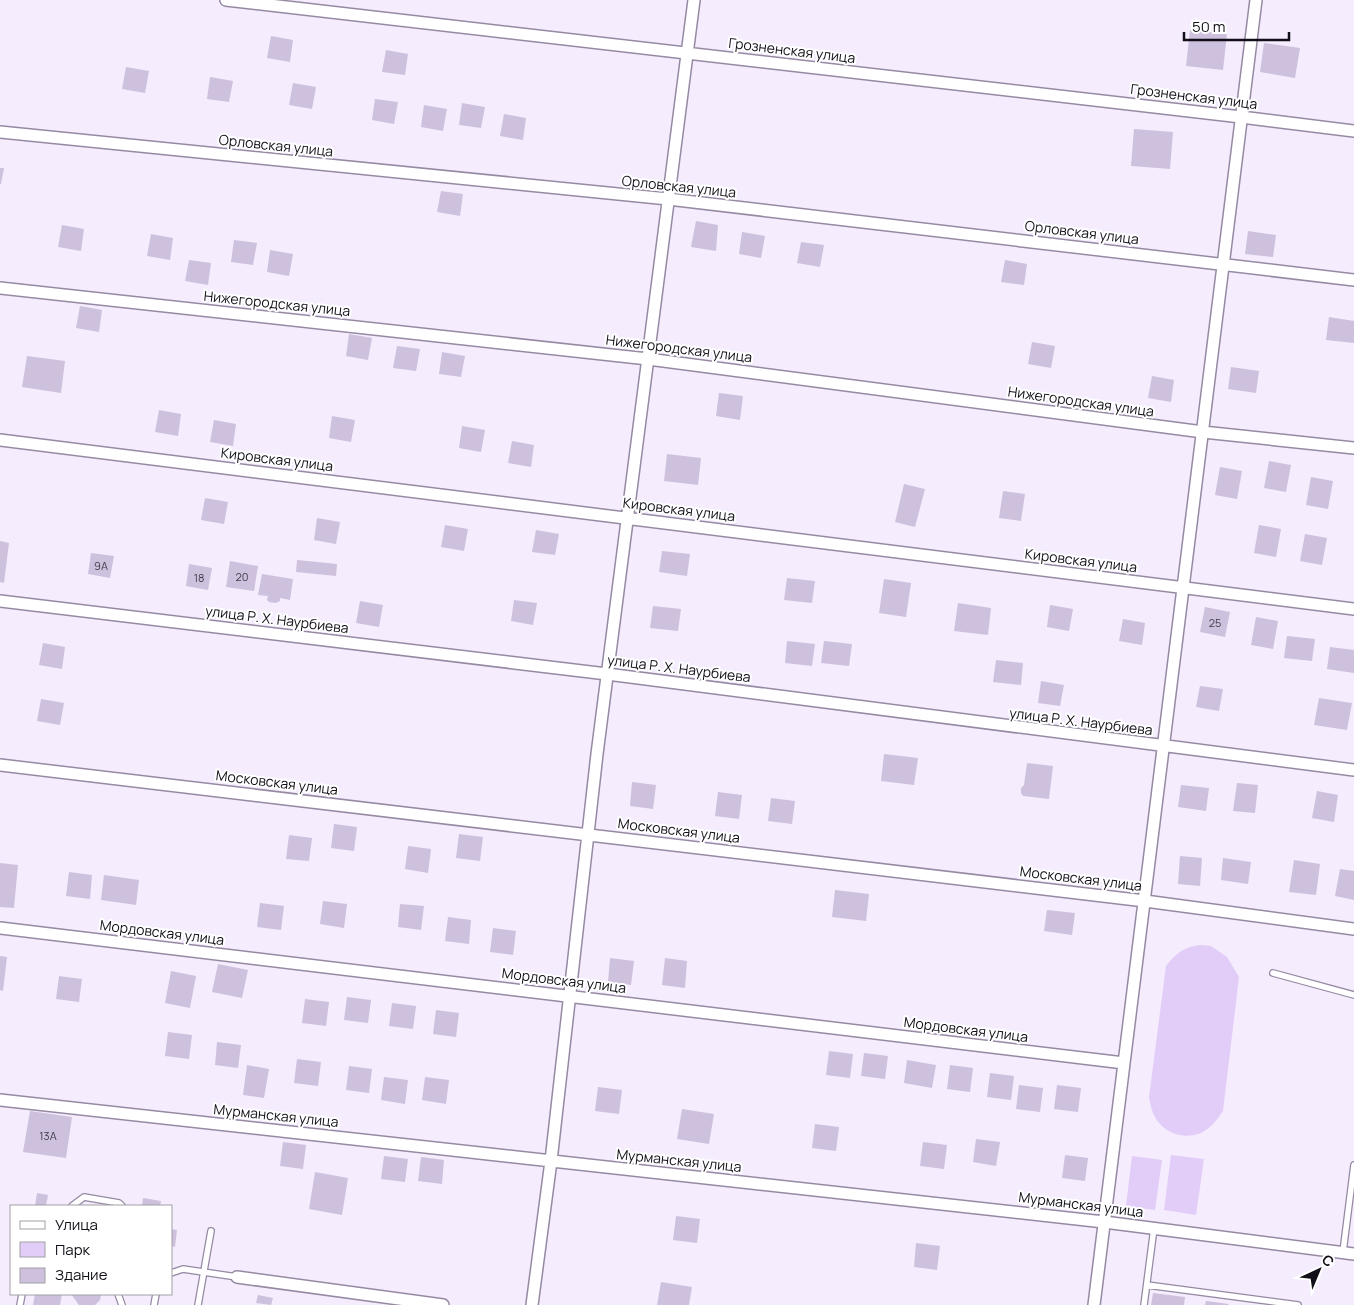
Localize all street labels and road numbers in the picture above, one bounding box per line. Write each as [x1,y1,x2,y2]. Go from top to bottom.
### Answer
street label: Грозненская улица [728,33,856,67]
street label: Грозненская улица [1130,79,1258,113]
street label: Орловская улица [218,130,334,160]
street label: Орловская улица [621,171,737,201]
street label: Орловская улица [1024,216,1140,248]
street label: Нижегородская улица [203,286,351,320]
street label: Нижегородская улица [605,330,753,366]
street label: Нижегородская улица [1007,381,1155,421]
street label: Кировская улица [220,443,334,475]
street label: Кировская улица [622,493,736,525]
street label: Кировская улица [1024,544,1138,576]
street label: улица Р. Х. Наурбиева [204,601,350,637]
street label: улица Р. Х. Наурбиева [606,650,752,686]
street label: улица Р. Х. Наурбиева [1008,703,1154,739]
street label: Московская улица [215,765,339,799]
street label: Московская улица [617,813,741,847]
street label: Московская улица [1019,861,1143,895]
street label: Мордовская улица [99,915,225,949]
street label: Мордовская улица [501,963,627,997]
street label: Мордовская улица [903,1012,1029,1046]
street label: Мурманская улица [212,1099,340,1131]
street label: Мурманская улица [615,1144,743,1176]
street label: Мурманская улица [1017,1187,1145,1221]

